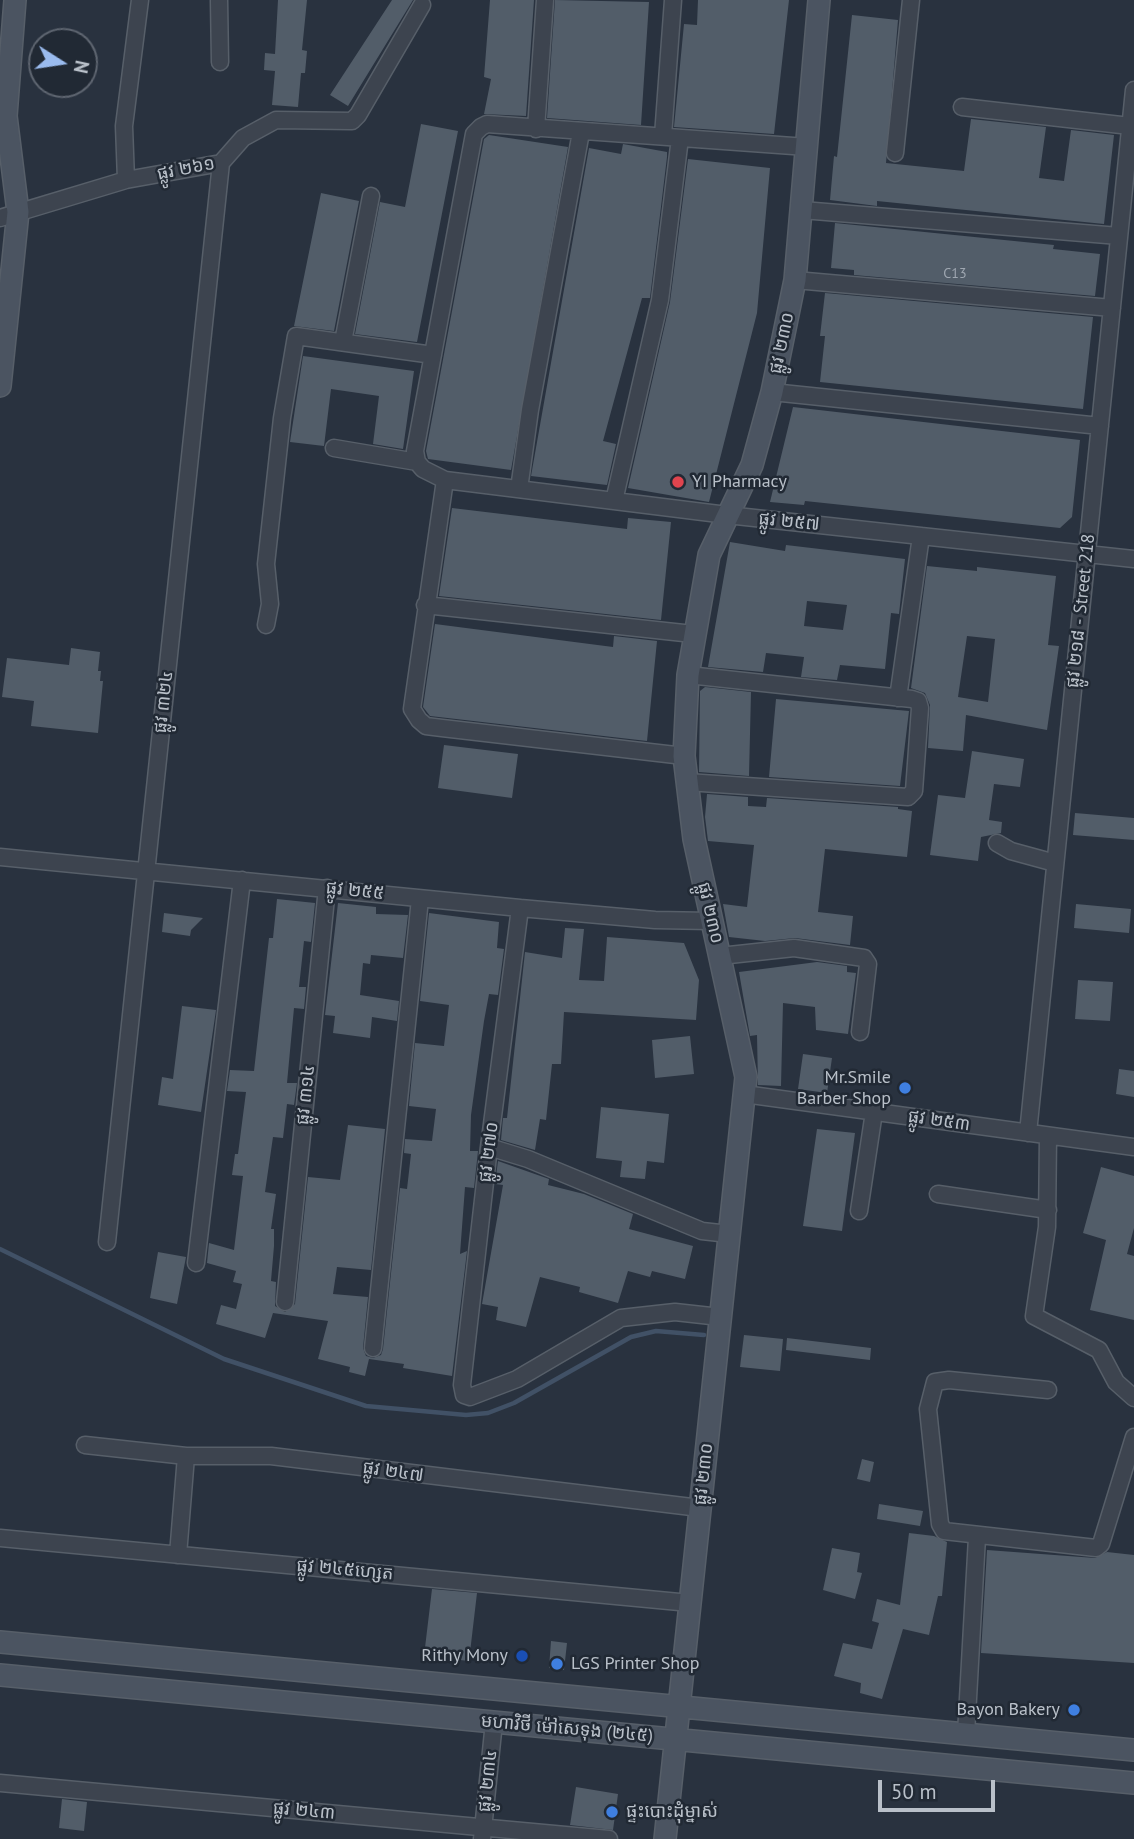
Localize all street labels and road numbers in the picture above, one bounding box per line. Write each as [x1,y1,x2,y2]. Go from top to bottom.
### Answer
street label: ផ្លូវ ២៦១ [155,153,217,185]
street label: ផ្លូវ ២៣០ [765,310,799,376]
street label: ផ្លូវ ២៥៧ [757,508,821,536]
street label: ផ្លូវ ២១៨ - Street 218 [1062,533,1100,689]
street label: ផ្លូវ ៣២៤ [150,670,178,734]
street label: ផ្លូវ ២៥៥ [325,877,385,905]
street label: ផ្លូវ ២៣០ [692,880,728,946]
street label: ផ្លូវ ៣១៤ [292,1064,320,1126]
street label: ផ្លូវ ២៥៣ [907,1106,971,1136]
street label: ផ្លូវ ២៧០ [475,1120,503,1184]
street label: ផ្លូវ ២៣០ [690,1442,718,1506]
street label: ផ្លូវ ២៤៧ [361,1457,425,1487]
street label: ផ្លូវ ២៤៥ហ្សេត [296,1555,394,1585]
street label: មហាវិថី ម៉ៅសេទុង (២៤៥) [480,1711,654,1747]
street label: ផ្លូវ ២៣៤ [474,1749,502,1813]
street label: ផ្លូវ ២៤៣ [272,1798,336,1824]

